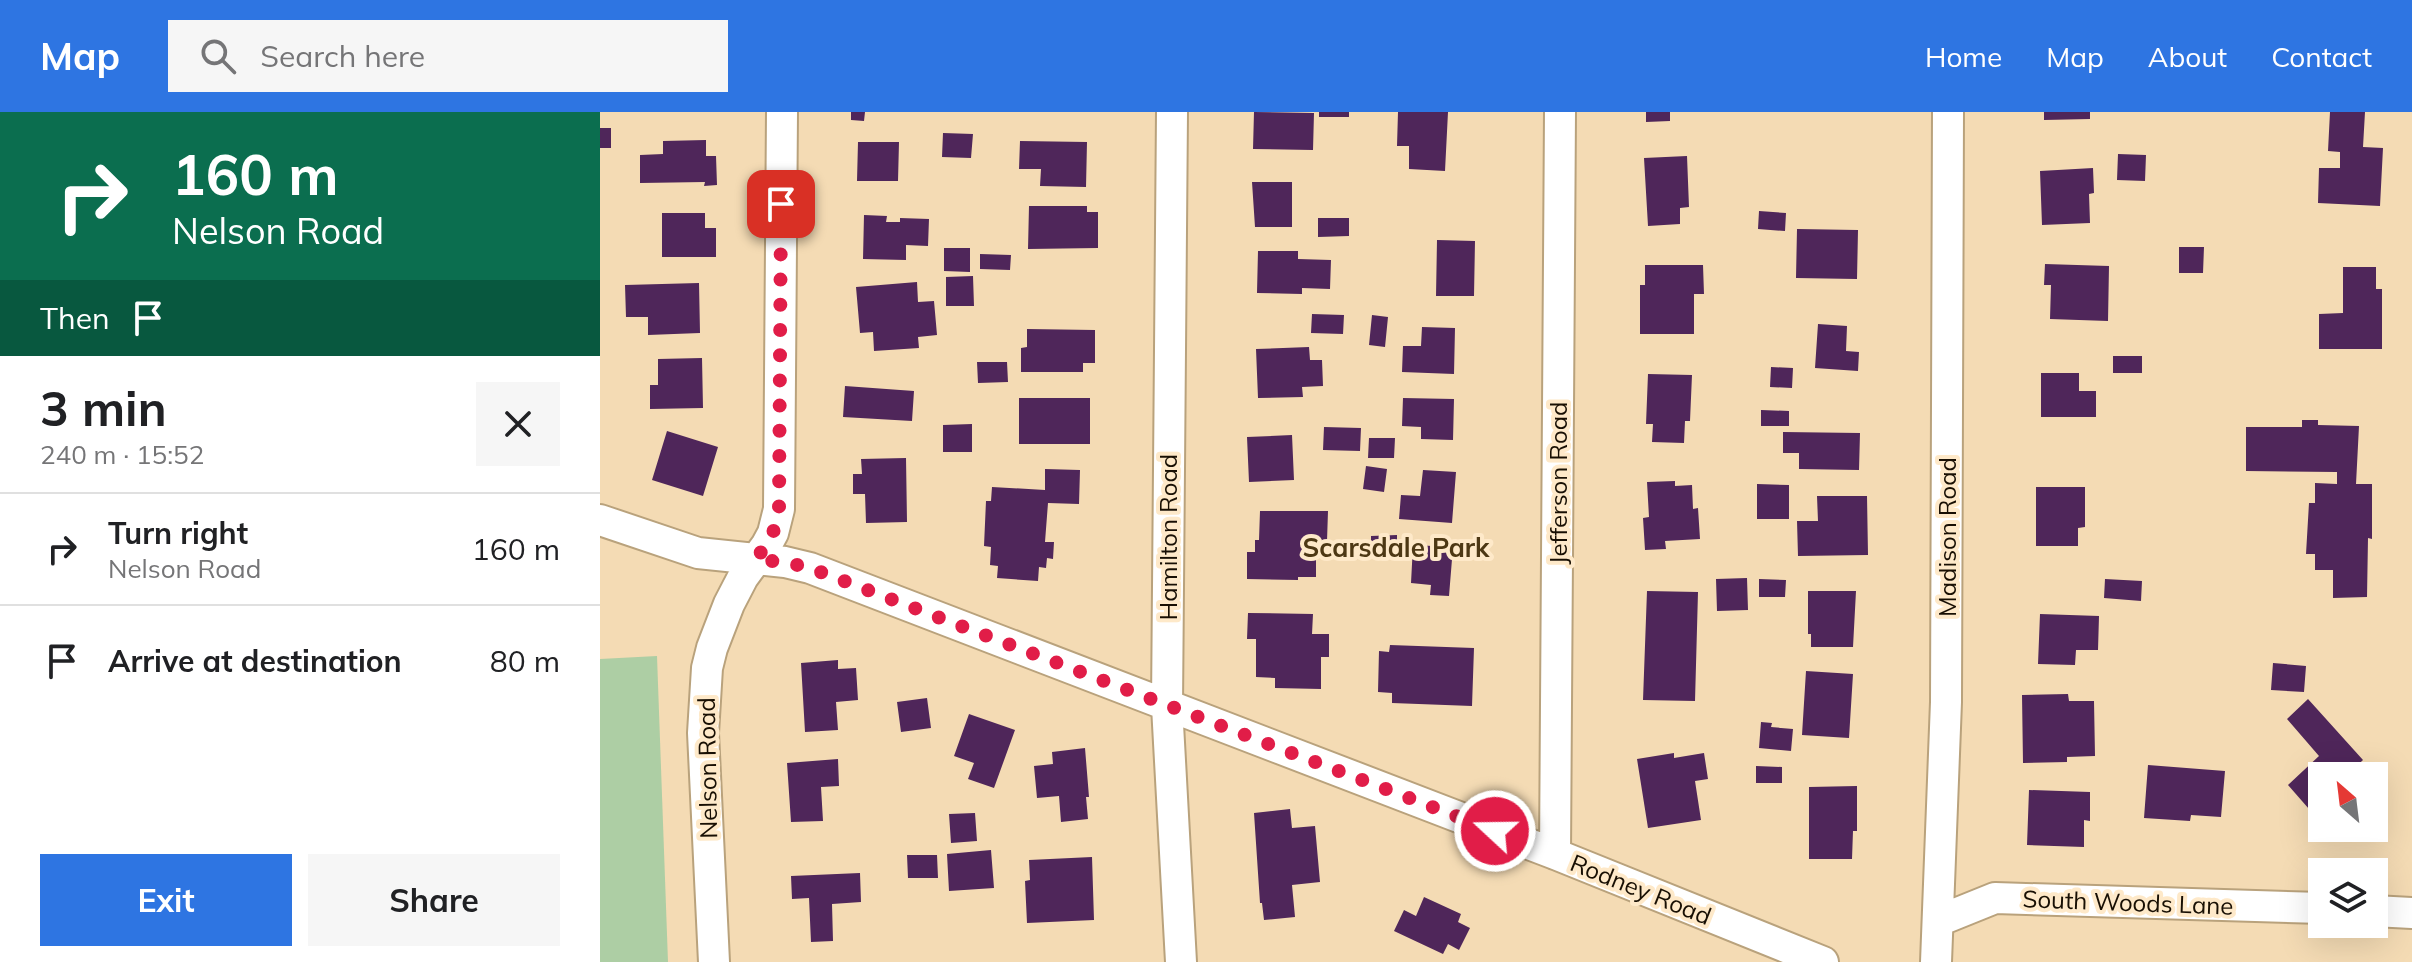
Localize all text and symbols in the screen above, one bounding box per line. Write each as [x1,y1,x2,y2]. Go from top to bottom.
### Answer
search box [168,20,728,92]
text: Map [40,32,120,80]
icon: search [196,34,240,78]
text: Search here [260,37,425,75]
text: Home [1925,39,2002,74]
text: Map [2046,39,2104,74]
text: About [2148,39,2227,74]
text: Contact [2271,39,2372,74]
text: 160 m [172,139,339,209]
icon: right [40,144,144,248]
pin [747,170,815,238]
icon: arrive [759,182,803,226]
text: Nelson Road [172,208,384,253]
icon: arrive [126,296,170,340]
text: Then [40,299,110,337]
text: 3 min [40,378,167,438]
button: close [476,382,560,466]
street label: Jefferson Road [1543,402,1573,564]
text: 240 m · 15:52 [40,438,204,471]
street label: Hamilton Road [1153,454,1183,620]
street label: Madison Road [1932,457,1962,617]
text: Turn right [108,514,248,552]
icon: right [40,527,84,571]
text: 160 m [472,530,560,568]
district label: Scarsdale Park [1303,531,1490,564]
text: Nelson Road [108,552,261,585]
icon: arrive [40,639,84,683]
text: Arrive at destination [108,642,402,680]
text: 80 m [490,642,560,680]
street label: Nelson Road [691,697,723,839]
north arrow [2308,762,2388,842]
map controls [2308,762,2388,938]
position arrow [1453,789,1537,873]
street label: Rodney Road [1566,847,1716,931]
button: Exit [40,854,292,946]
button: Share [308,854,560,946]
button: layers [2308,858,2388,938]
street label: South Woods Lane [2022,883,2234,921]

